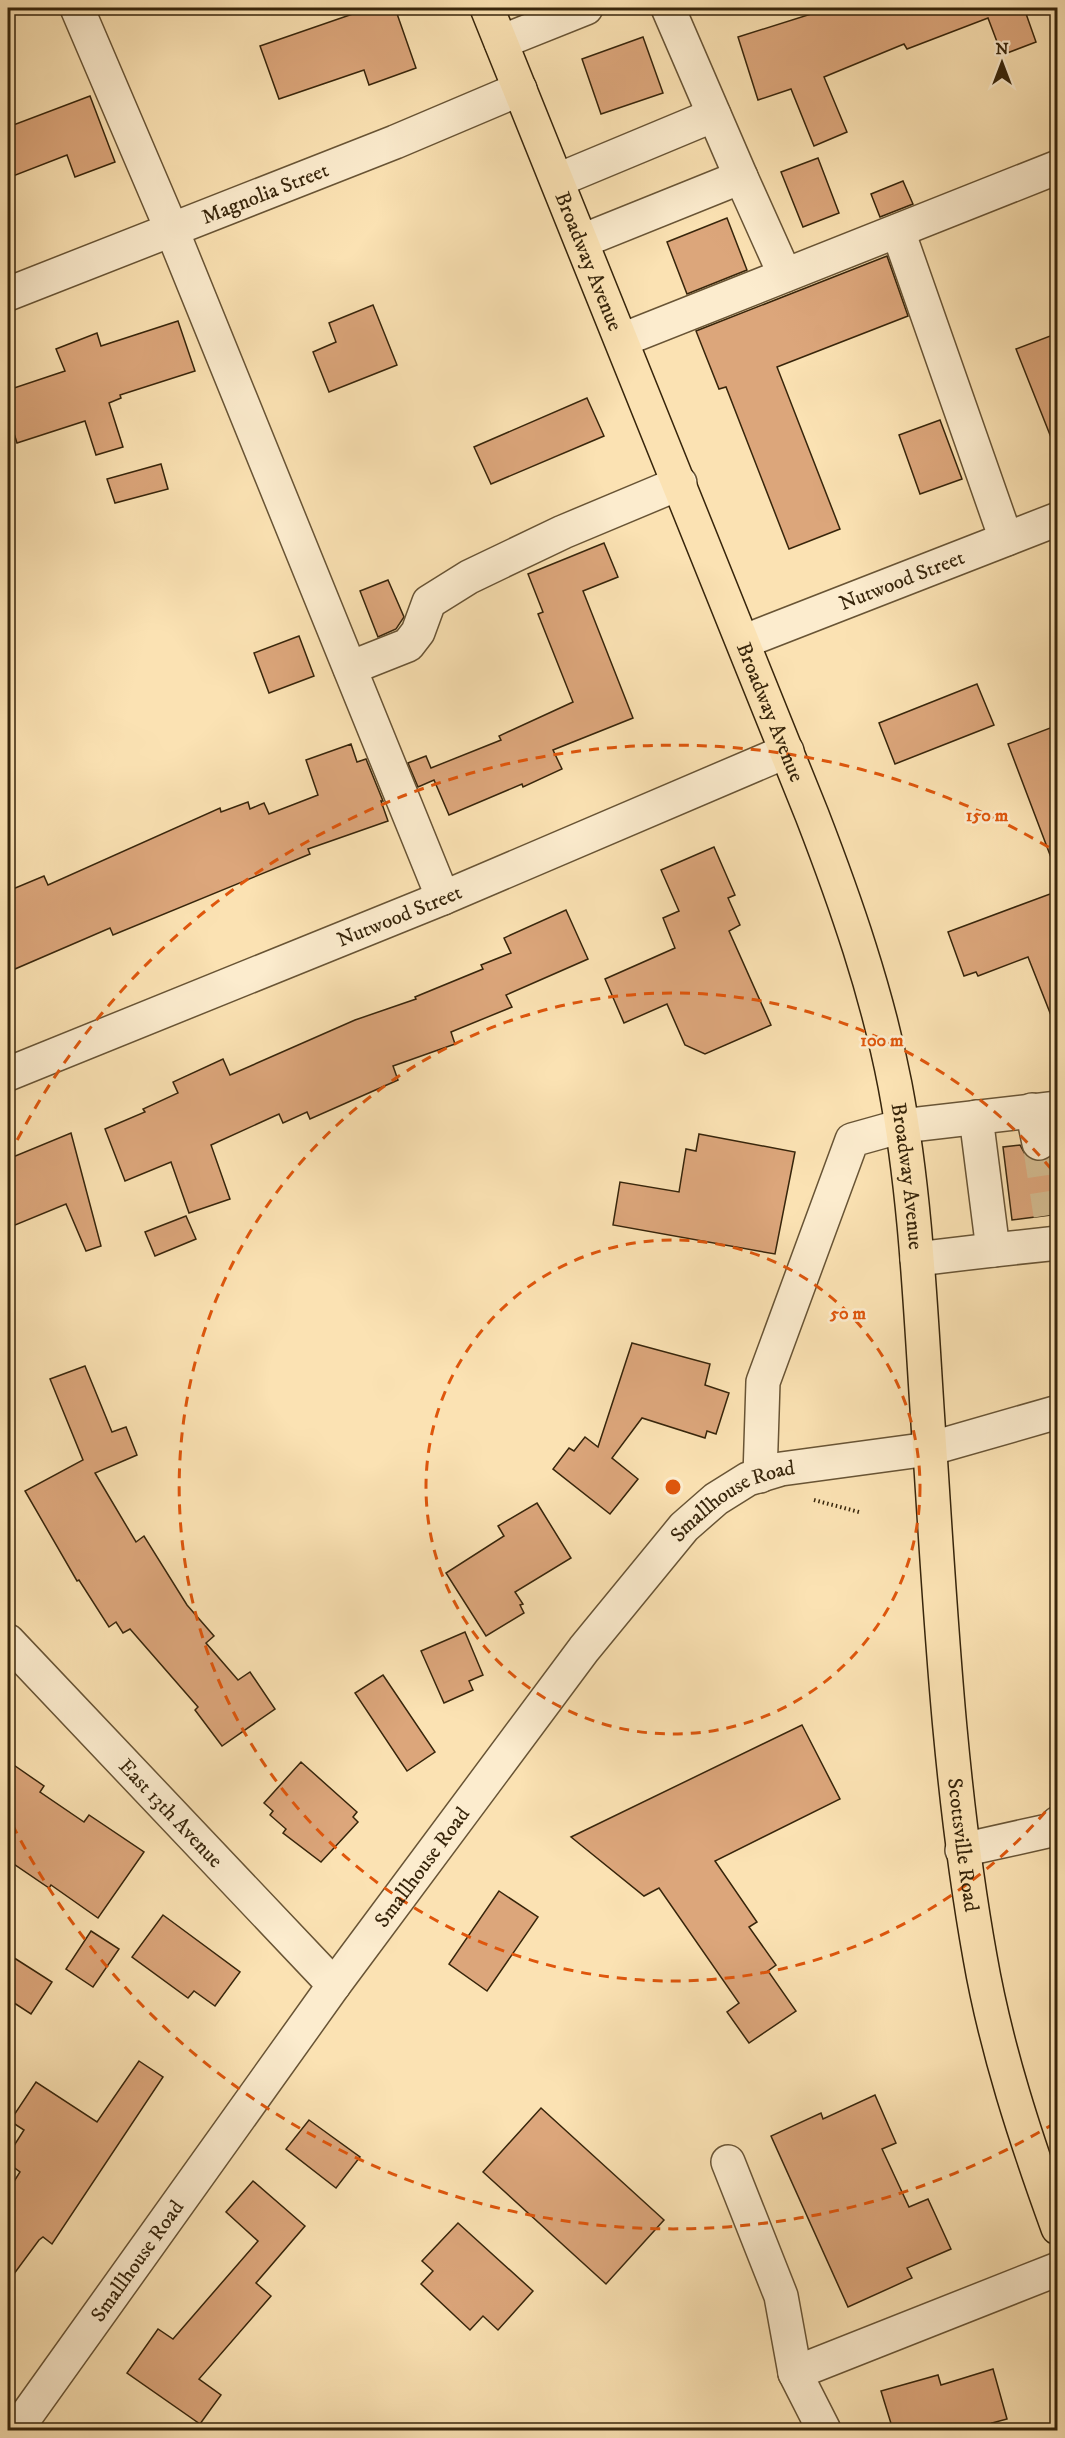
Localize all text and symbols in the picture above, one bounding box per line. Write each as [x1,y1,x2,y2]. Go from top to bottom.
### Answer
north arrow [972,33,1032,93]
text: N [995,39,1009,59]
street label: Magnolia Street [198,157,333,231]
street label: Broadway Avenue [548,188,628,335]
street label: Nutwood Street [836,545,968,617]
street label: Broadway Avenue [730,639,809,786]
text: 150 m [966,805,1009,827]
street label: Nutwood Street [333,879,466,953]
text: 100 m [860,1030,904,1052]
street label: Broadway Avenue [884,1101,928,1251]
text: 50 m [829,1303,866,1325]
street label: Smallhouse Road [665,1455,797,1548]
centre of rings [663,1477,683,1497]
street label: East 13th Avenue [113,1754,228,1874]
street label: Scottsville Road [941,1777,984,1914]
street label: Smallhouse Road [369,1802,476,1933]
street label: Smallhouse Road [85,2195,190,2327]

